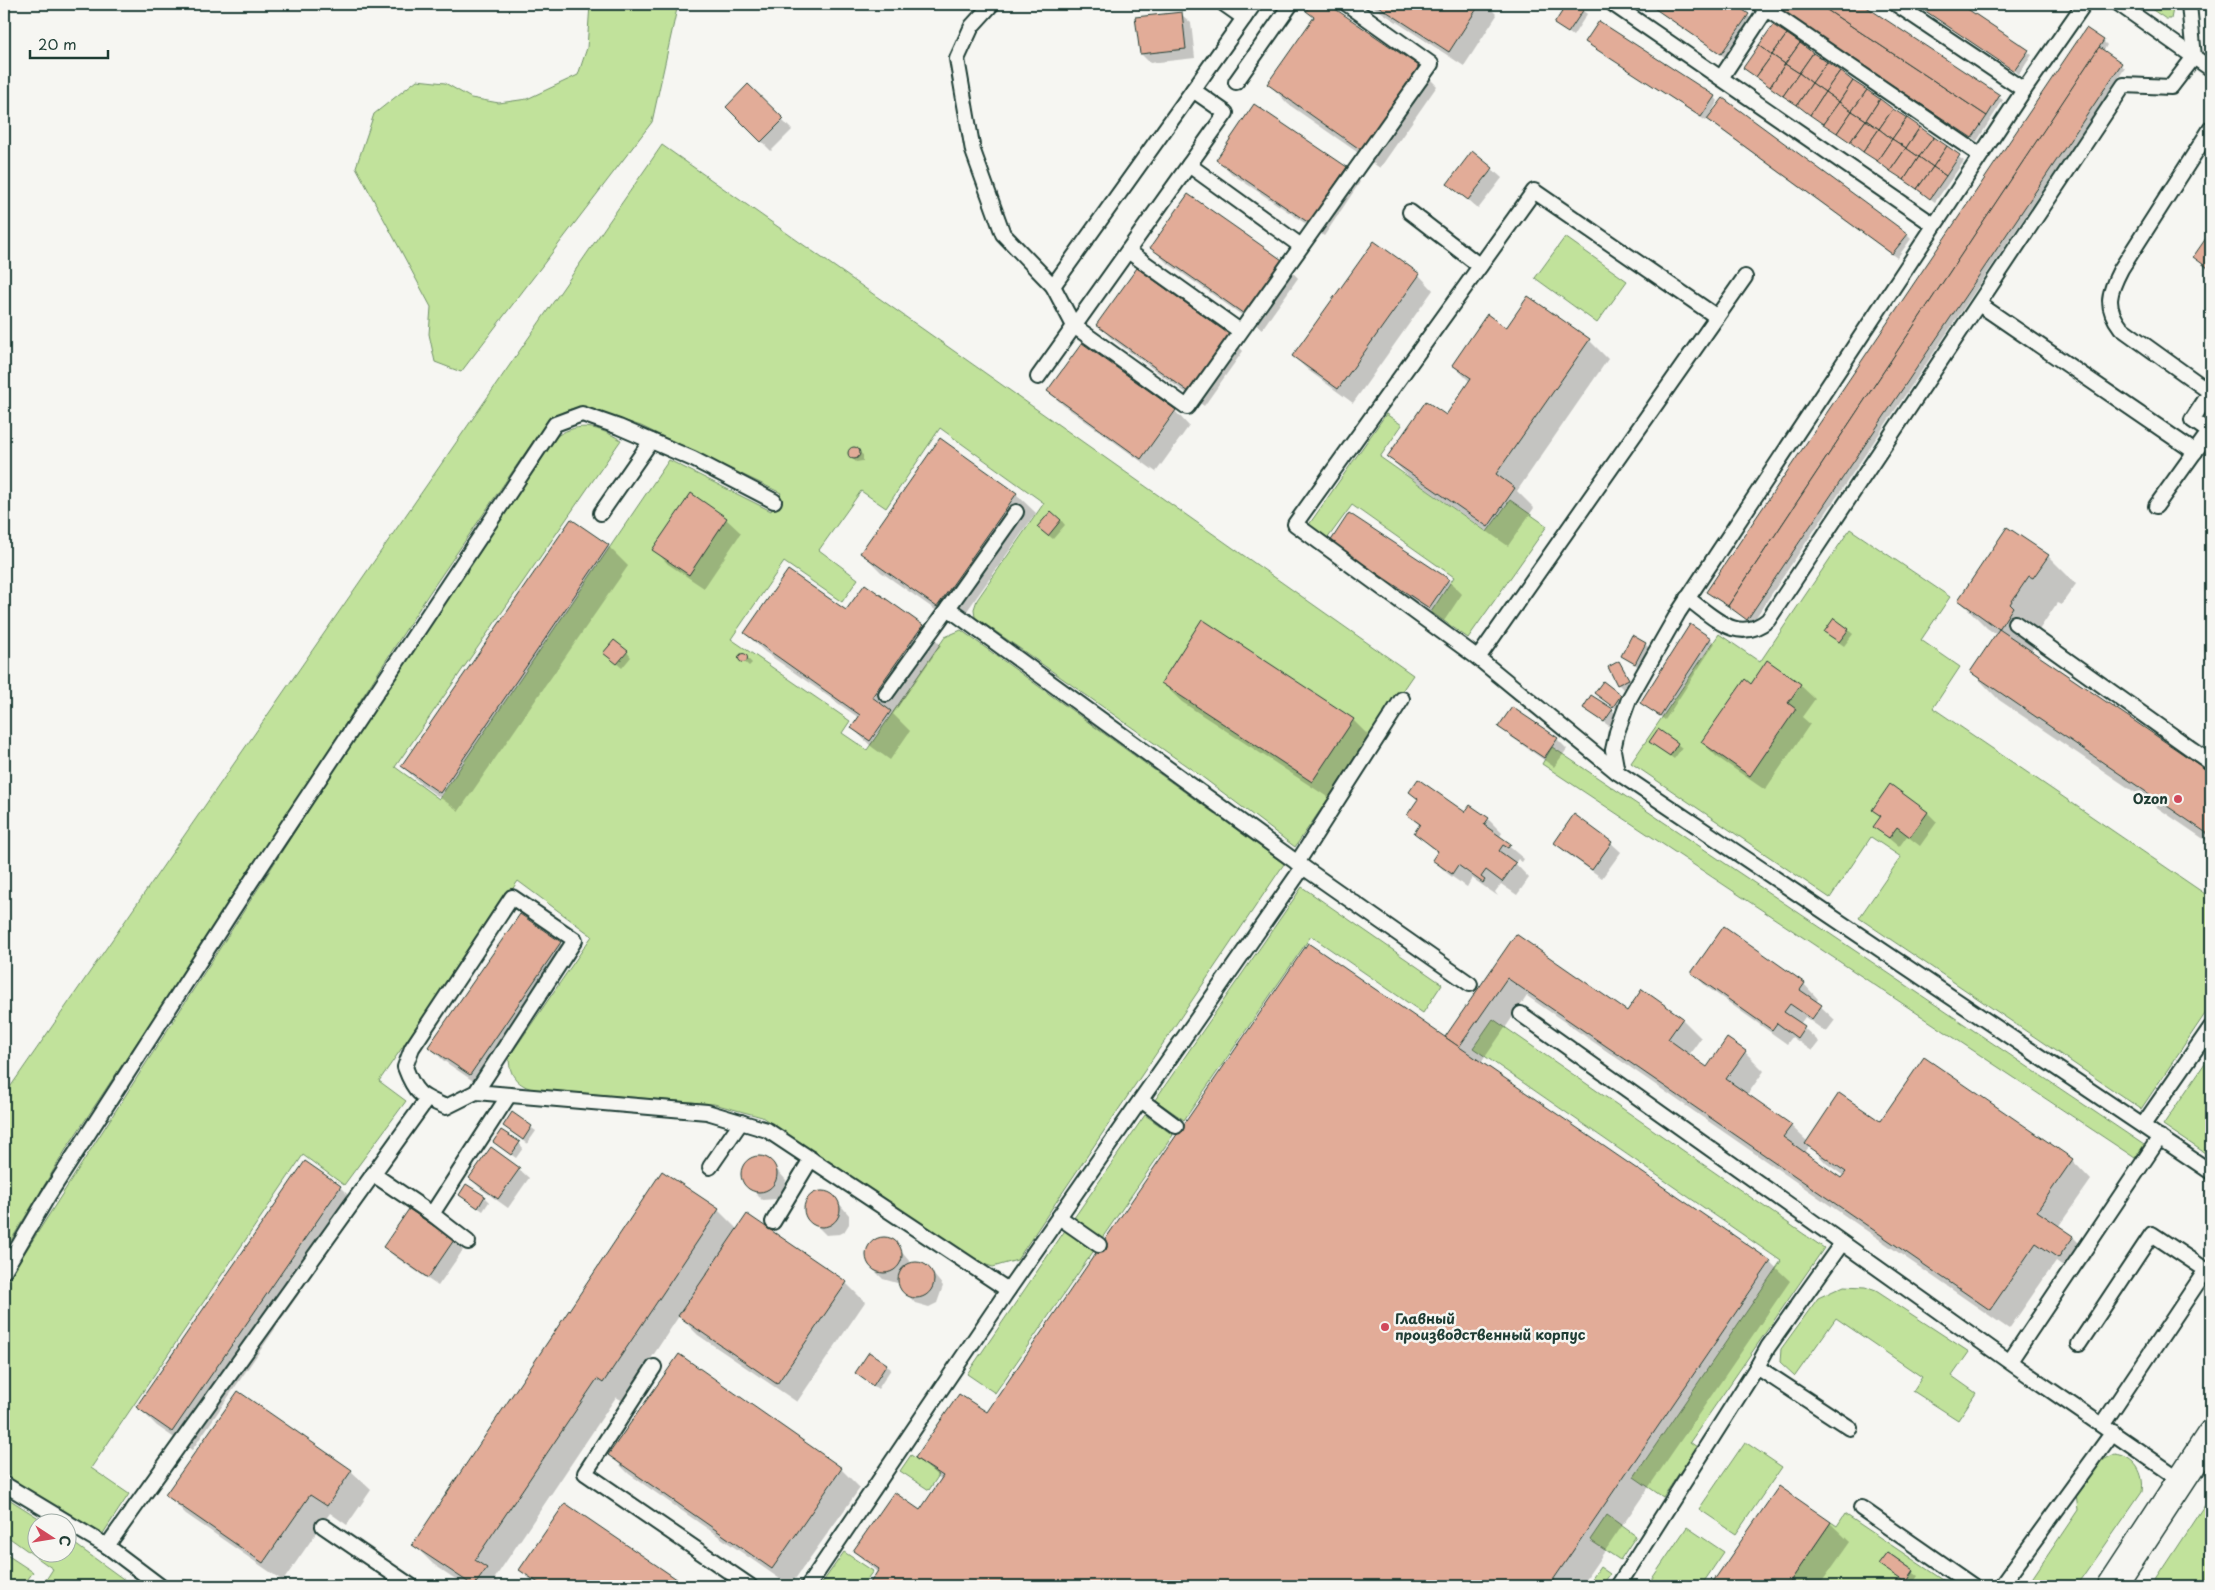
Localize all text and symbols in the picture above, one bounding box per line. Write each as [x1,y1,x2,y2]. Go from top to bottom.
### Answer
scale bar [30,28,108,60]
text: 20 m [38,32,77,55]
place label: Ozon [2133,788,2168,809]
marker: Ozon [2172,793,2184,805]
place label: Главный производственный корпус [1395,1308,1586,1345]
marker: Главный производственный корпус [1379,1321,1391,1333]
north arrow [28,1512,78,1562]
text: С [54,1533,77,1548]

